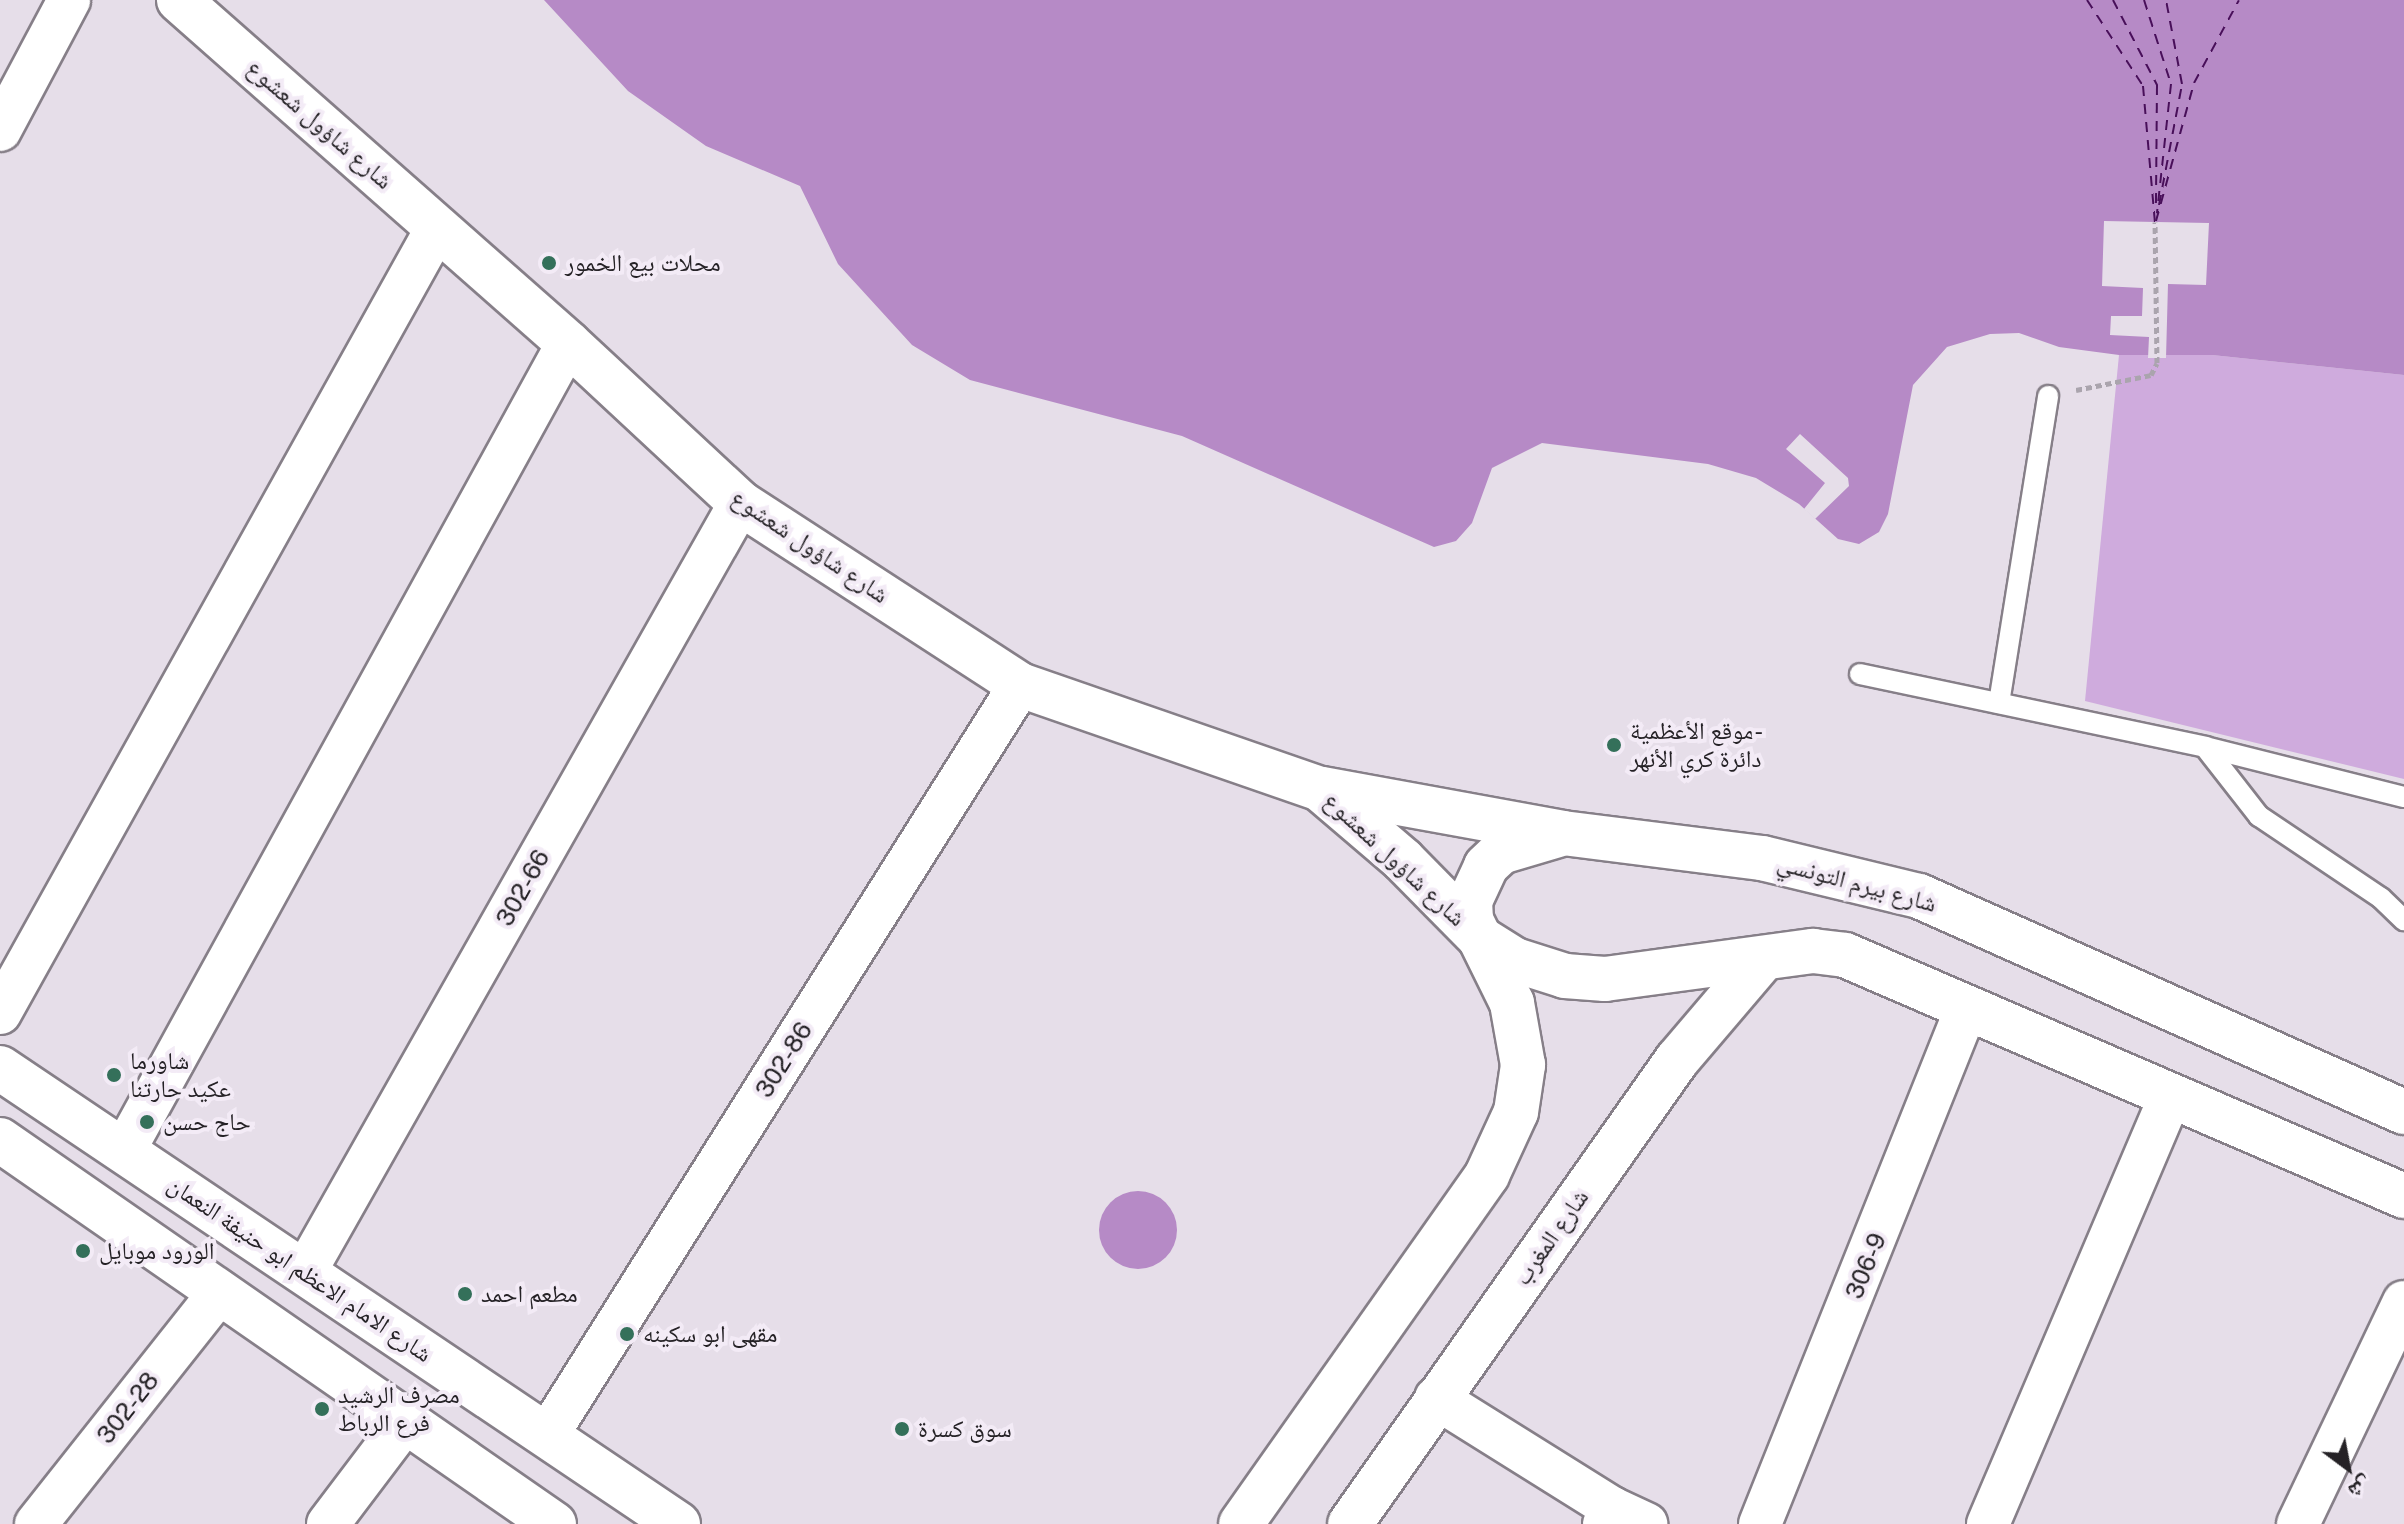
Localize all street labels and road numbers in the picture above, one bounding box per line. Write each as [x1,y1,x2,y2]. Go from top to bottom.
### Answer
street label: شارع شاؤول شعشوع [241,53,399,195]
street label: شارع شاؤول شعشوع [726,483,894,609]
street label: شارع شاؤول شعشوع [1318,786,1472,932]
street label: 302-66 [490,845,556,931]
street label: شارع بيرم التونسي [1774,848,1940,918]
street label: 302-86 [750,1017,818,1103]
street label: شارع الامام الاعظم ابو حنيفة النعمان [163,1170,437,1368]
street label: شارع المغرب [1508,1184,1594,1290]
street label: 306-9 [1840,1229,1892,1303]
street label: 302-28 [91,1366,165,1450]

